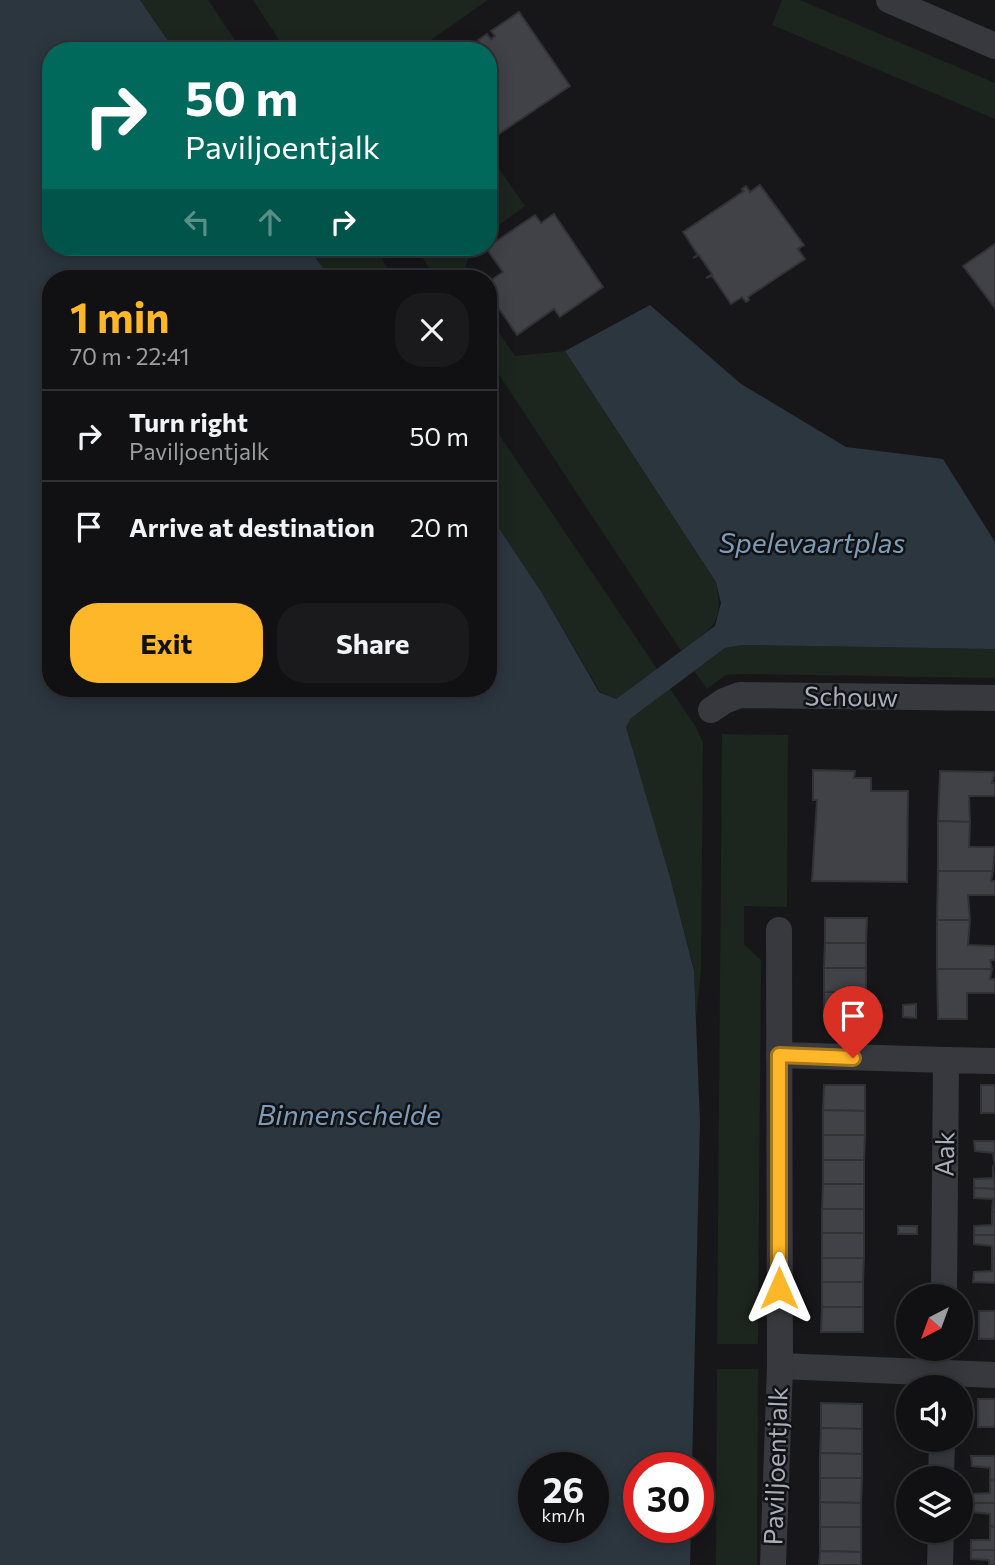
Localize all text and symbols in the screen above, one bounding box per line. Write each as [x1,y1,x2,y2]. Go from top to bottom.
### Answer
text: 50 m [185,66,298,126]
icon: right [70,70,161,161]
text: Paviljoentjalk [185,126,380,166]
icon: left [178,203,216,241]
icon: ahead [251,203,289,241]
icon: right [324,203,362,241]
text: 1 min [70,290,170,342]
button: close [395,293,469,367]
text: 70 m · 22:41 [70,342,190,370]
text: Turn right [129,406,248,437]
icon: right [70,417,108,455]
text: 50 m [409,420,469,451]
text: Paviljoentjalk [129,437,269,465]
icon: arrive [70,508,108,546]
text: Arrive at destination [129,511,375,542]
text: 20 m [410,511,469,542]
water label: Spelevaartplas [719,525,905,559]
button: Exit [70,603,263,683]
button: Share [277,603,469,683]
street label: Schouw [804,679,898,712]
pin [823,986,883,1058]
icon: arrive [834,997,872,1035]
water label: Binnenschelde [257,1097,441,1131]
street label: Aak [928,1131,959,1177]
position arrow [742,1251,816,1325]
north arrow [896,1284,973,1362]
map controls [896,1284,973,1543]
button: sound [896,1375,973,1452]
street label: Paviljoentjalk [756,1386,793,1546]
speed limit sign: 30 [623,1452,714,1543]
button: layers [896,1466,973,1543]
text: 26 [543,1467,584,1510]
text: km/h [542,1504,585,1526]

